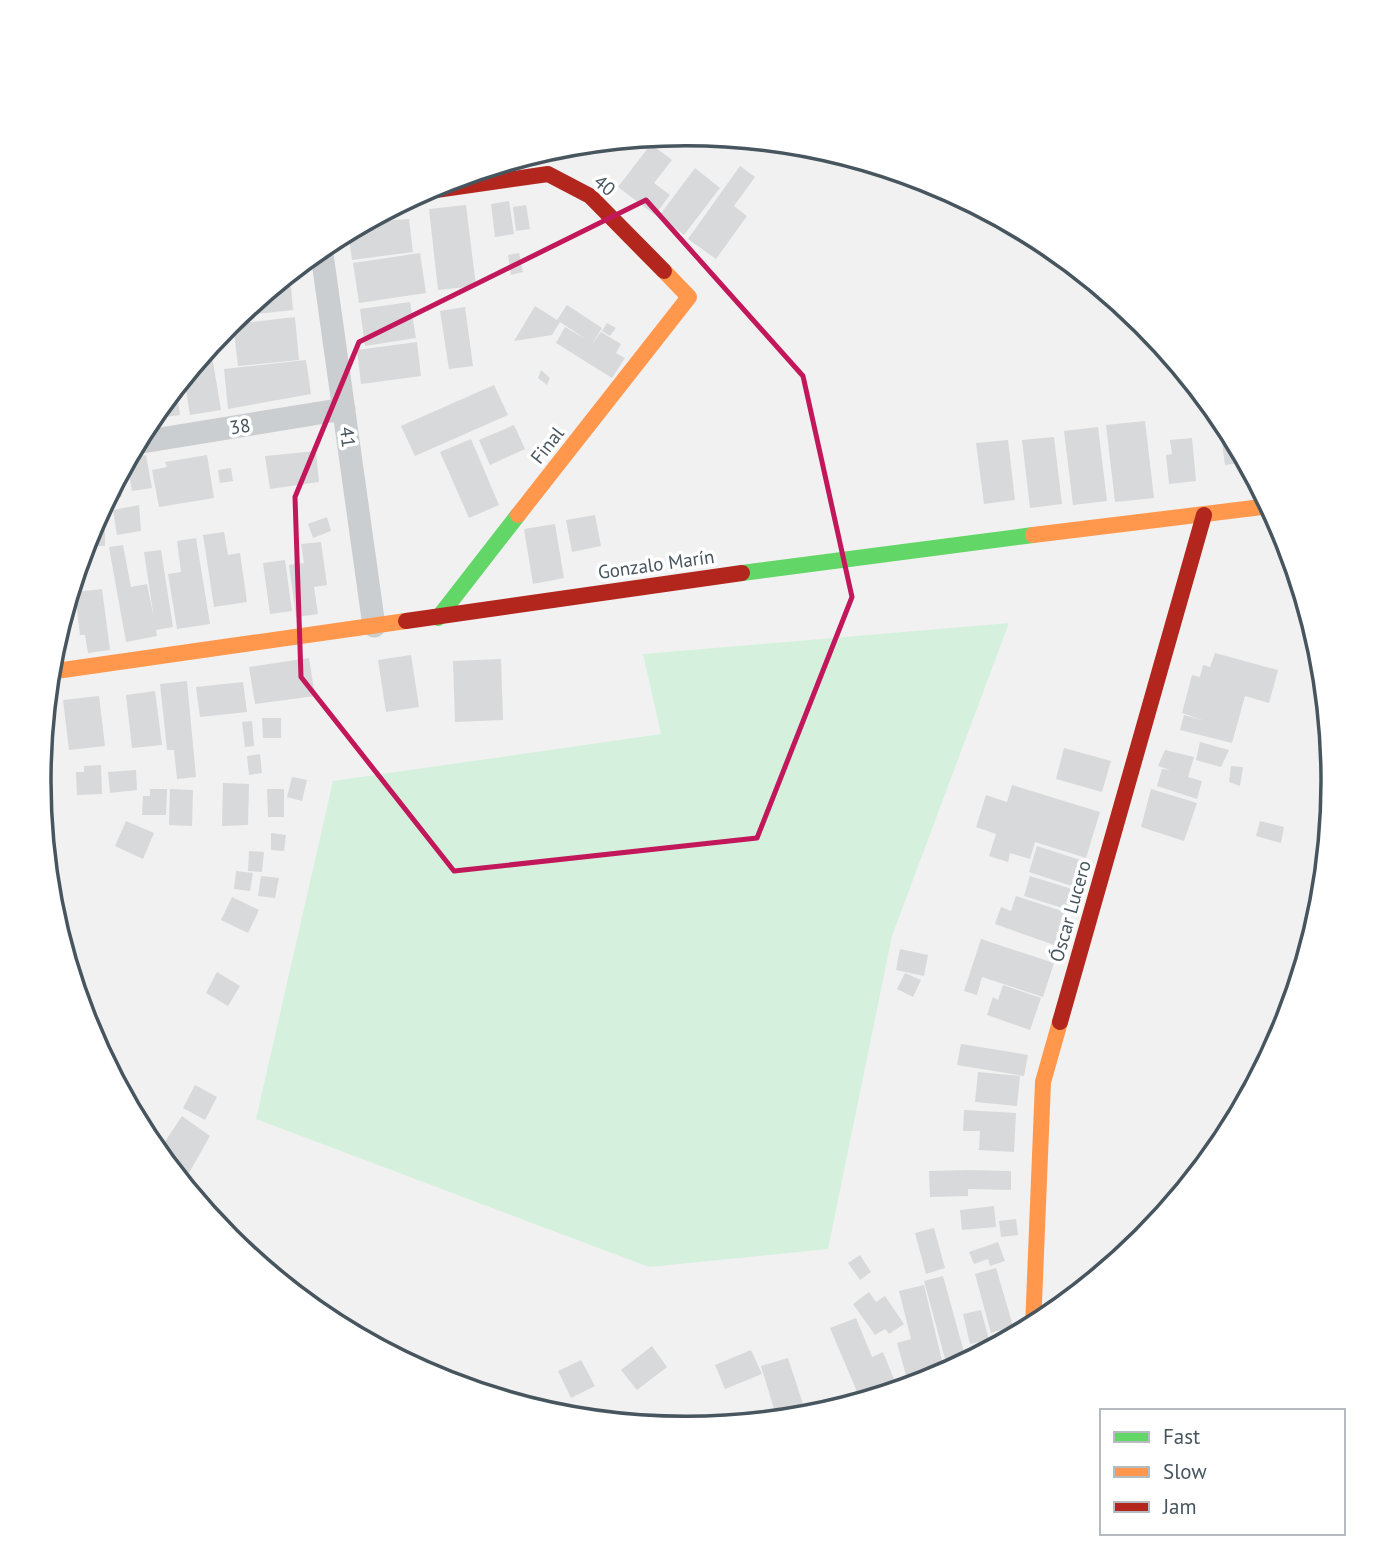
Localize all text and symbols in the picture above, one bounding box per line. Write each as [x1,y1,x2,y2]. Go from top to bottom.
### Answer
street label: 40 [589,169,621,201]
street label: 38 [228,413,252,439]
street label: Final [525,421,569,468]
street label: 41 [335,425,361,449]
street label: Gonzalo Marín [596,544,716,584]
street label: Óscar Lucero [1044,857,1096,965]
legend [1100,1409,1345,1535]
text: Fast [1163,1423,1200,1450]
text: Slow [1163,1458,1207,1485]
text: Jam [1162,1493,1197,1520]

